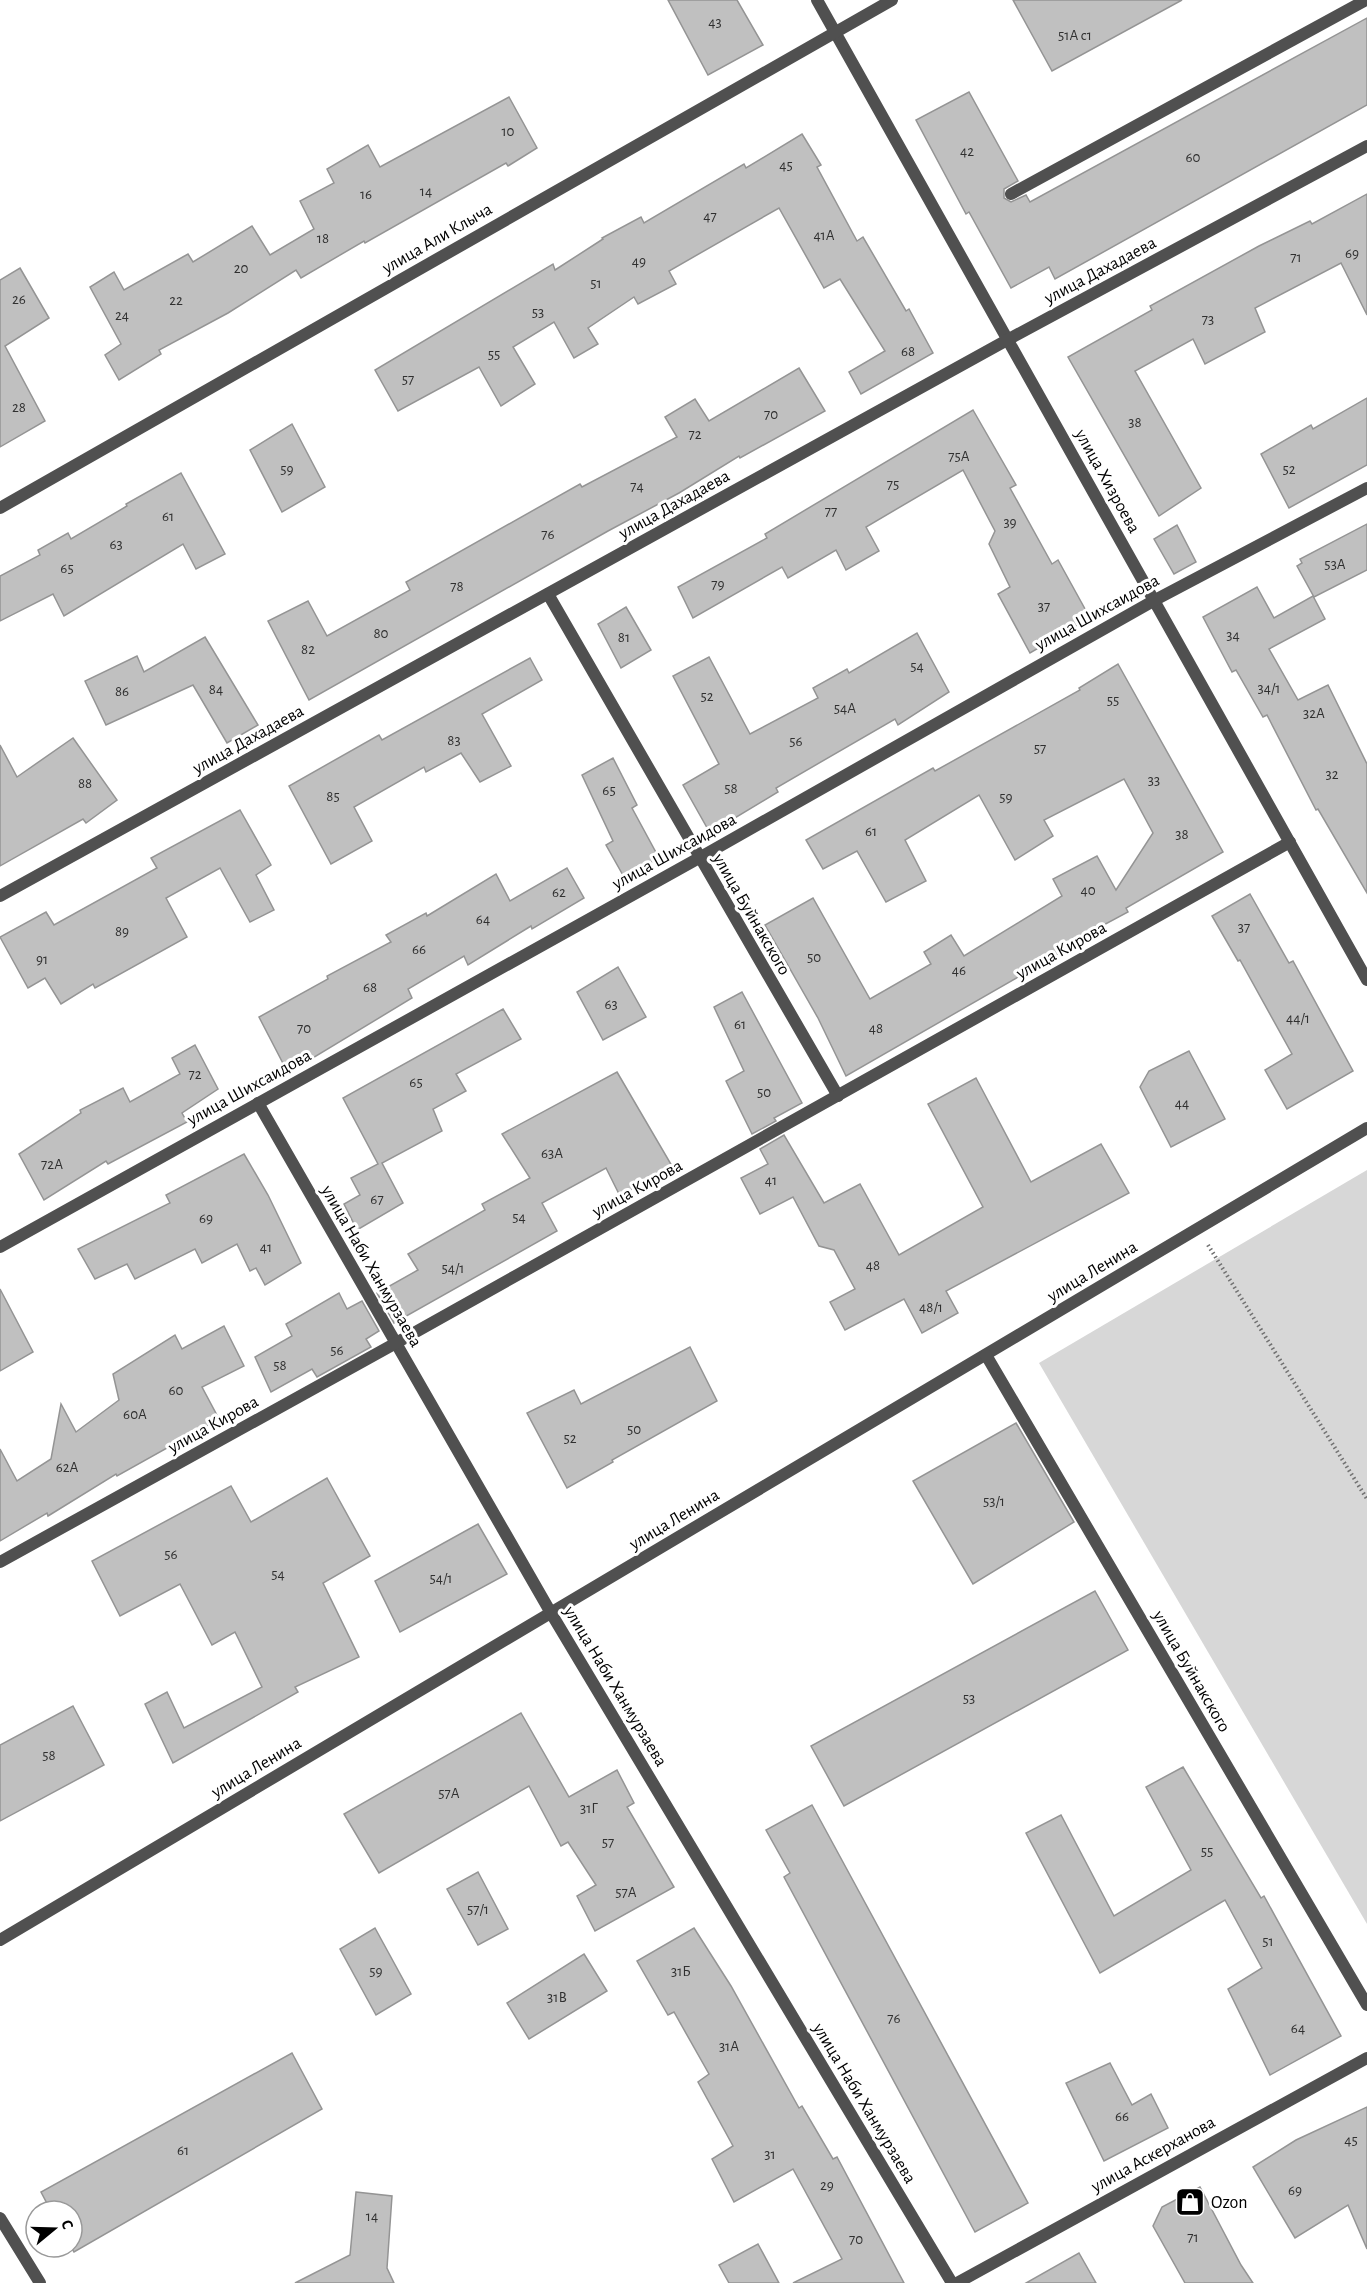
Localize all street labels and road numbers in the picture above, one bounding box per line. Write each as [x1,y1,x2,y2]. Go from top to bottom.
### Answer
street label: улица Али Клыча [379,200,495,278]
street label: улица Дахадаева [1041,234,1159,308]
street label: улица Хизроева [1071,426,1143,536]
street label: улица Дахадаева [615,467,733,543]
street label: улица Шихсаидова [1032,571,1162,655]
street label: улица Дахадаева [189,702,307,778]
street label: улица Шихсаидова [609,810,739,894]
street label: улица Буйнакского [709,850,793,978]
street label: улица Кирова [1013,919,1110,983]
street label: улица Шихсаидова [184,1046,314,1130]
street label: улица Кирова [589,1157,686,1221]
street label: улица Наби Ханмурзаева [317,1181,426,1350]
street label: улица Ленина [1044,1238,1140,1306]
street label: улица Кирова [165,1393,262,1457]
street label: улица Ленина [626,1486,722,1554]
street label: улица Наби Ханмурзаева [560,1602,671,1770]
street label: улица Буйнакского [1149,1607,1233,1735]
street label: улица Ленина [208,1734,304,1802]
street label: улица Наби Ханмурзаева [809,2019,920,2187]
street label: улица Аскерханова [1088,2113,1218,2197]

